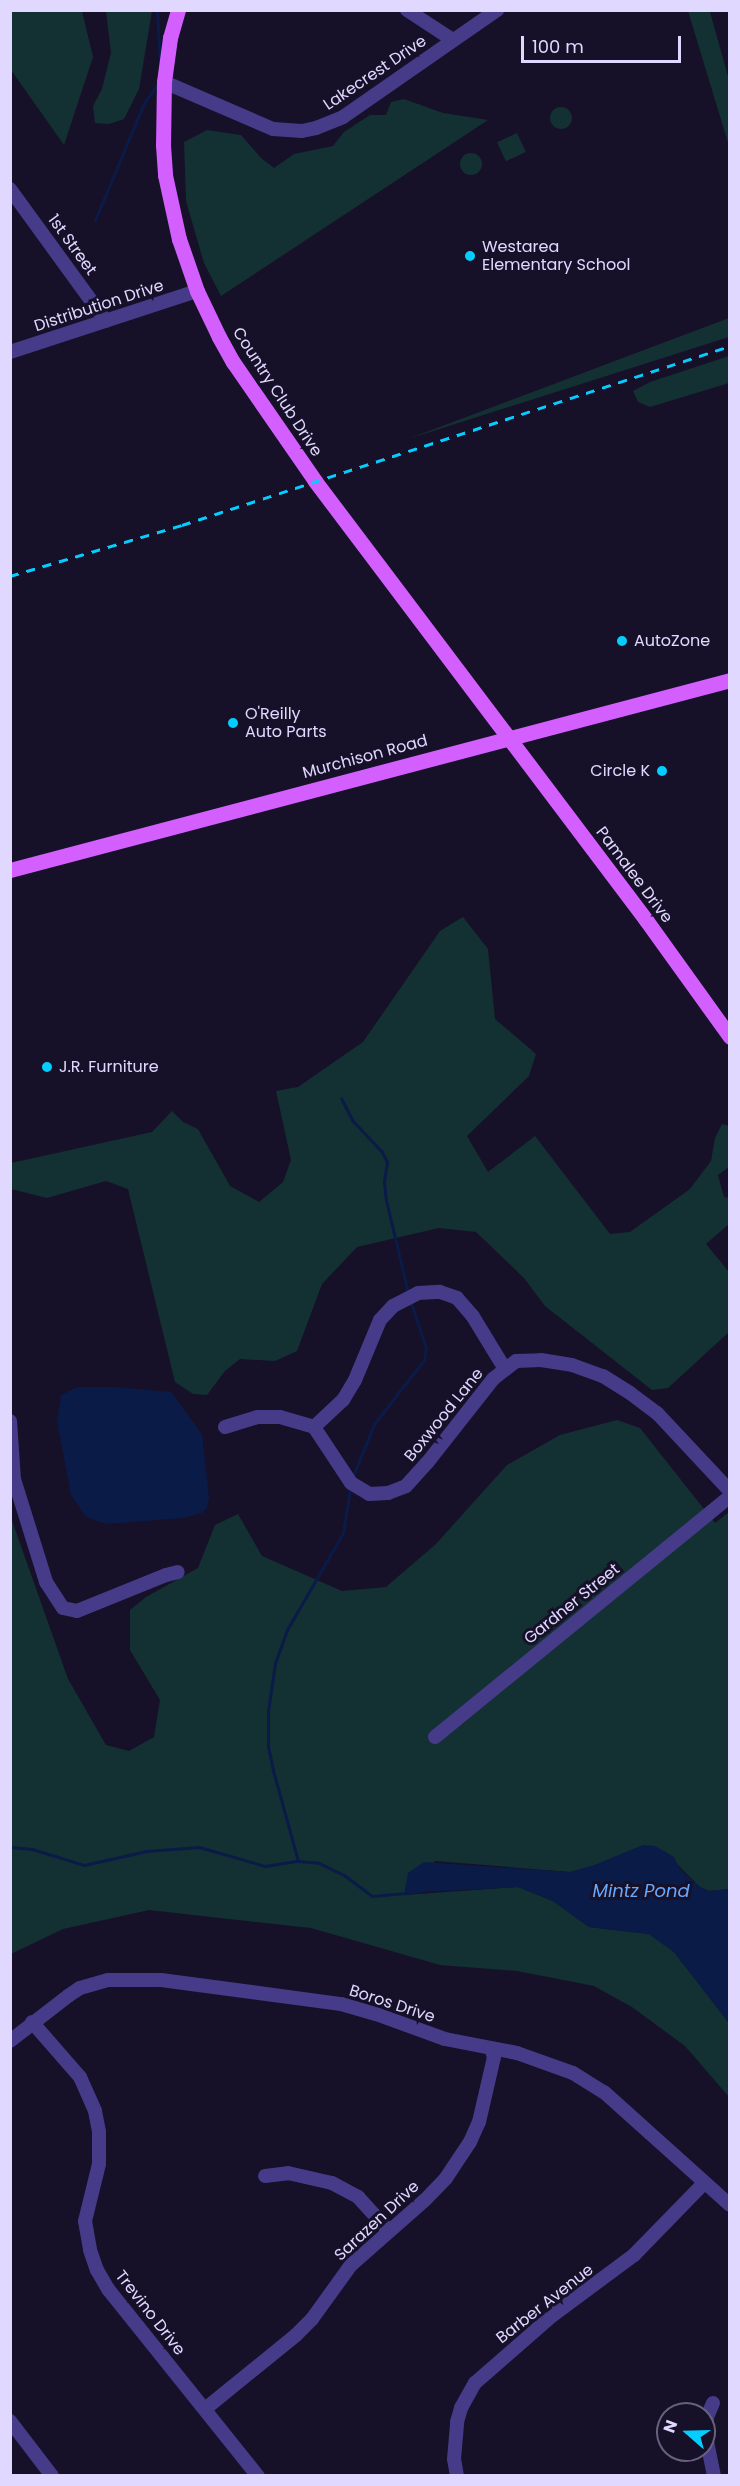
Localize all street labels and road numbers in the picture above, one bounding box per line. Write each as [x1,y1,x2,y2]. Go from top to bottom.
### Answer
street label: Lakecrest Drive [320,31,430,115]
street label: 1st Street [44,211,100,279]
street label: Distribution Drive [32,276,166,336]
street label: Country Club Drive [228,324,326,460]
street label: Murchison Road [300,731,430,783]
street label: Pamalee Drive [592,823,676,927]
street label: Boxwood Lane [401,1365,487,1465]
street label: Gardner Street [520,1560,624,1648]
street label: Boros Drive [347,1981,437,2027]
street label: Sarazen Drive [331,2177,423,2265]
street label: Barber Avenue [493,2260,597,2348]
street label: Trevino Drive [111,2267,189,2359]

